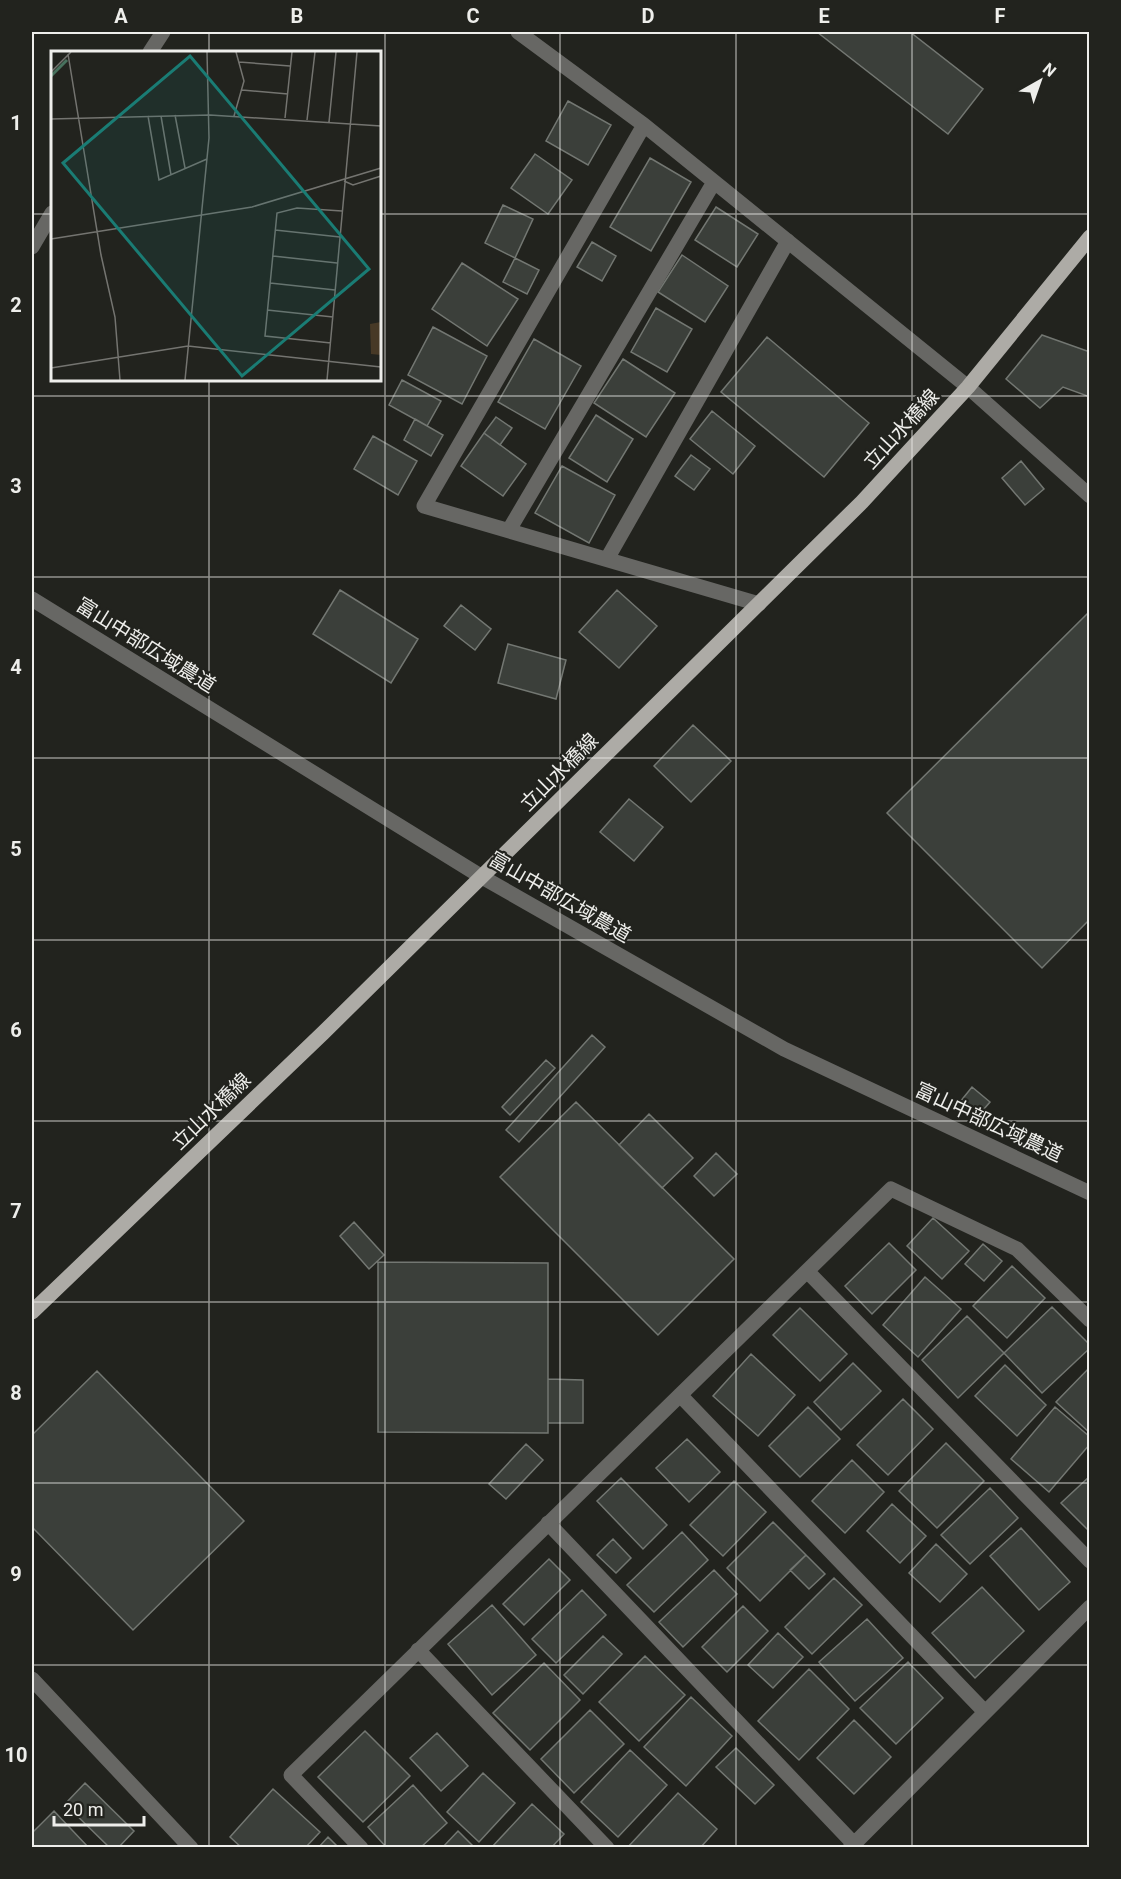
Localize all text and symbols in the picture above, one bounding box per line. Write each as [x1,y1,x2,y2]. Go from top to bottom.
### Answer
text: A [114,4,128,28]
text: B [291,4,303,28]
text: C [466,4,480,28]
text: D [642,4,655,28]
text: E [818,4,830,28]
text: F [995,4,1006,28]
inset map [51,51,381,381]
north arrow [1010,51,1070,111]
text: N [1039,59,1060,81]
text: 1 [10,111,22,135]
text: 2 [10,293,22,317]
street label: 立山水橋線 [858,384,944,474]
text: 3 [10,474,22,498]
street label: 富山中部広域農道 [72,592,220,698]
text: 4 [10,655,22,679]
street label: 立山水橋線 [515,728,603,816]
text: 5 [10,837,22,861]
street label: 富山中部広域農道 [485,847,635,947]
text: 6 [10,1018,22,1042]
street label: 立山水橋線 [167,1068,255,1154]
street label: 富山中部広域農道 [911,1077,1067,1167]
text: 7 [10,1199,22,1223]
text: 8 [10,1381,22,1405]
text: 9 [10,1562,22,1586]
text: 10 [5,1743,27,1767]
scale bar [54,1789,144,1827]
text: 20 m [63,1799,103,1820]

